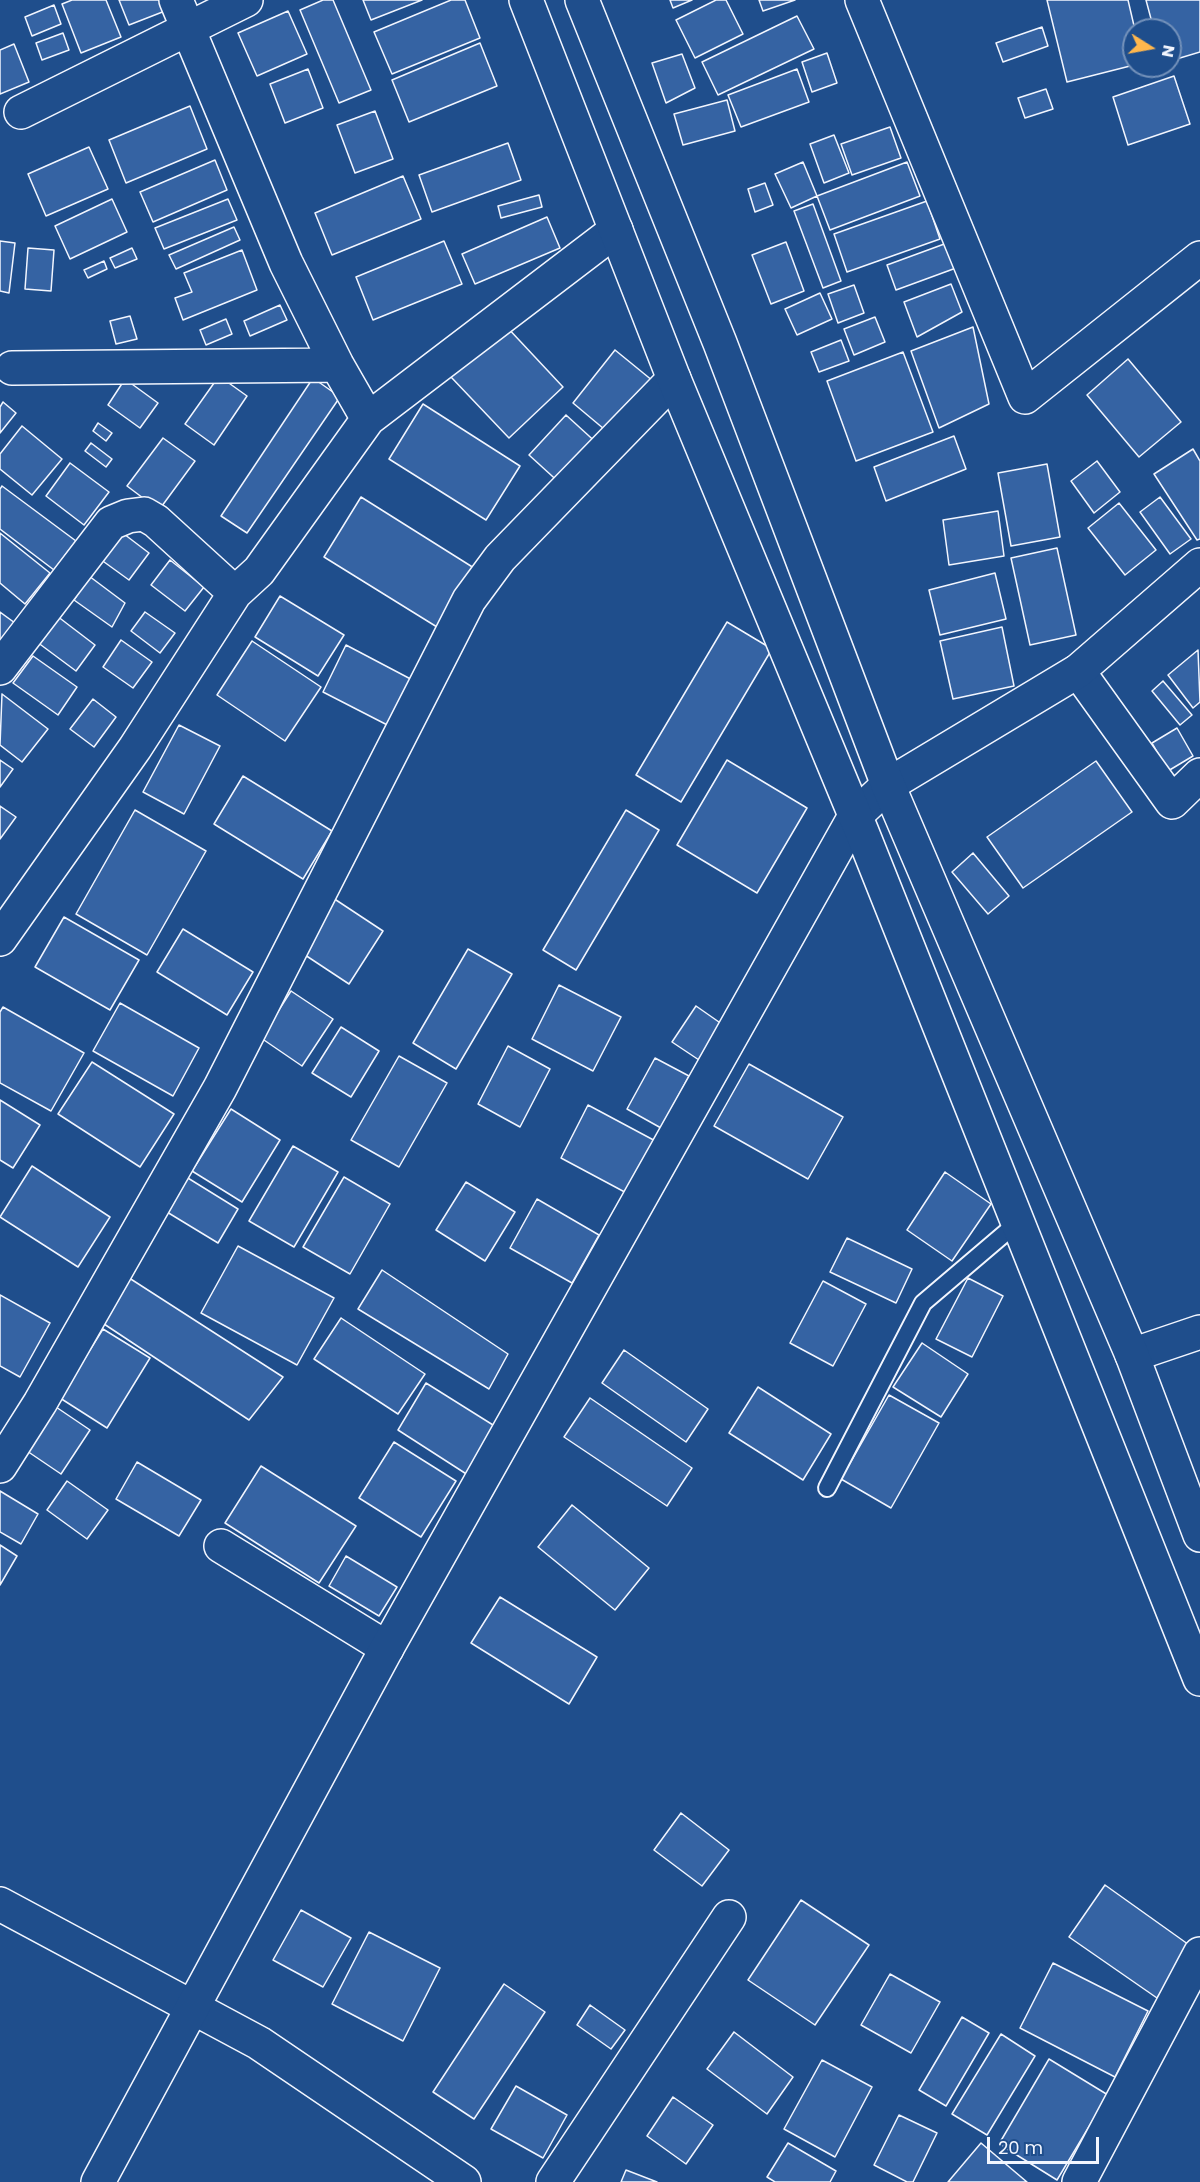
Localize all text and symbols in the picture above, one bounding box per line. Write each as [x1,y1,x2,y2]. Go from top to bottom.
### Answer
north arrow [1122,18,1182,78]
text: N [1156,43,1181,59]
scale bar [990,2125,1102,2163]
text: 20 m [998,2135,1043,2160]

